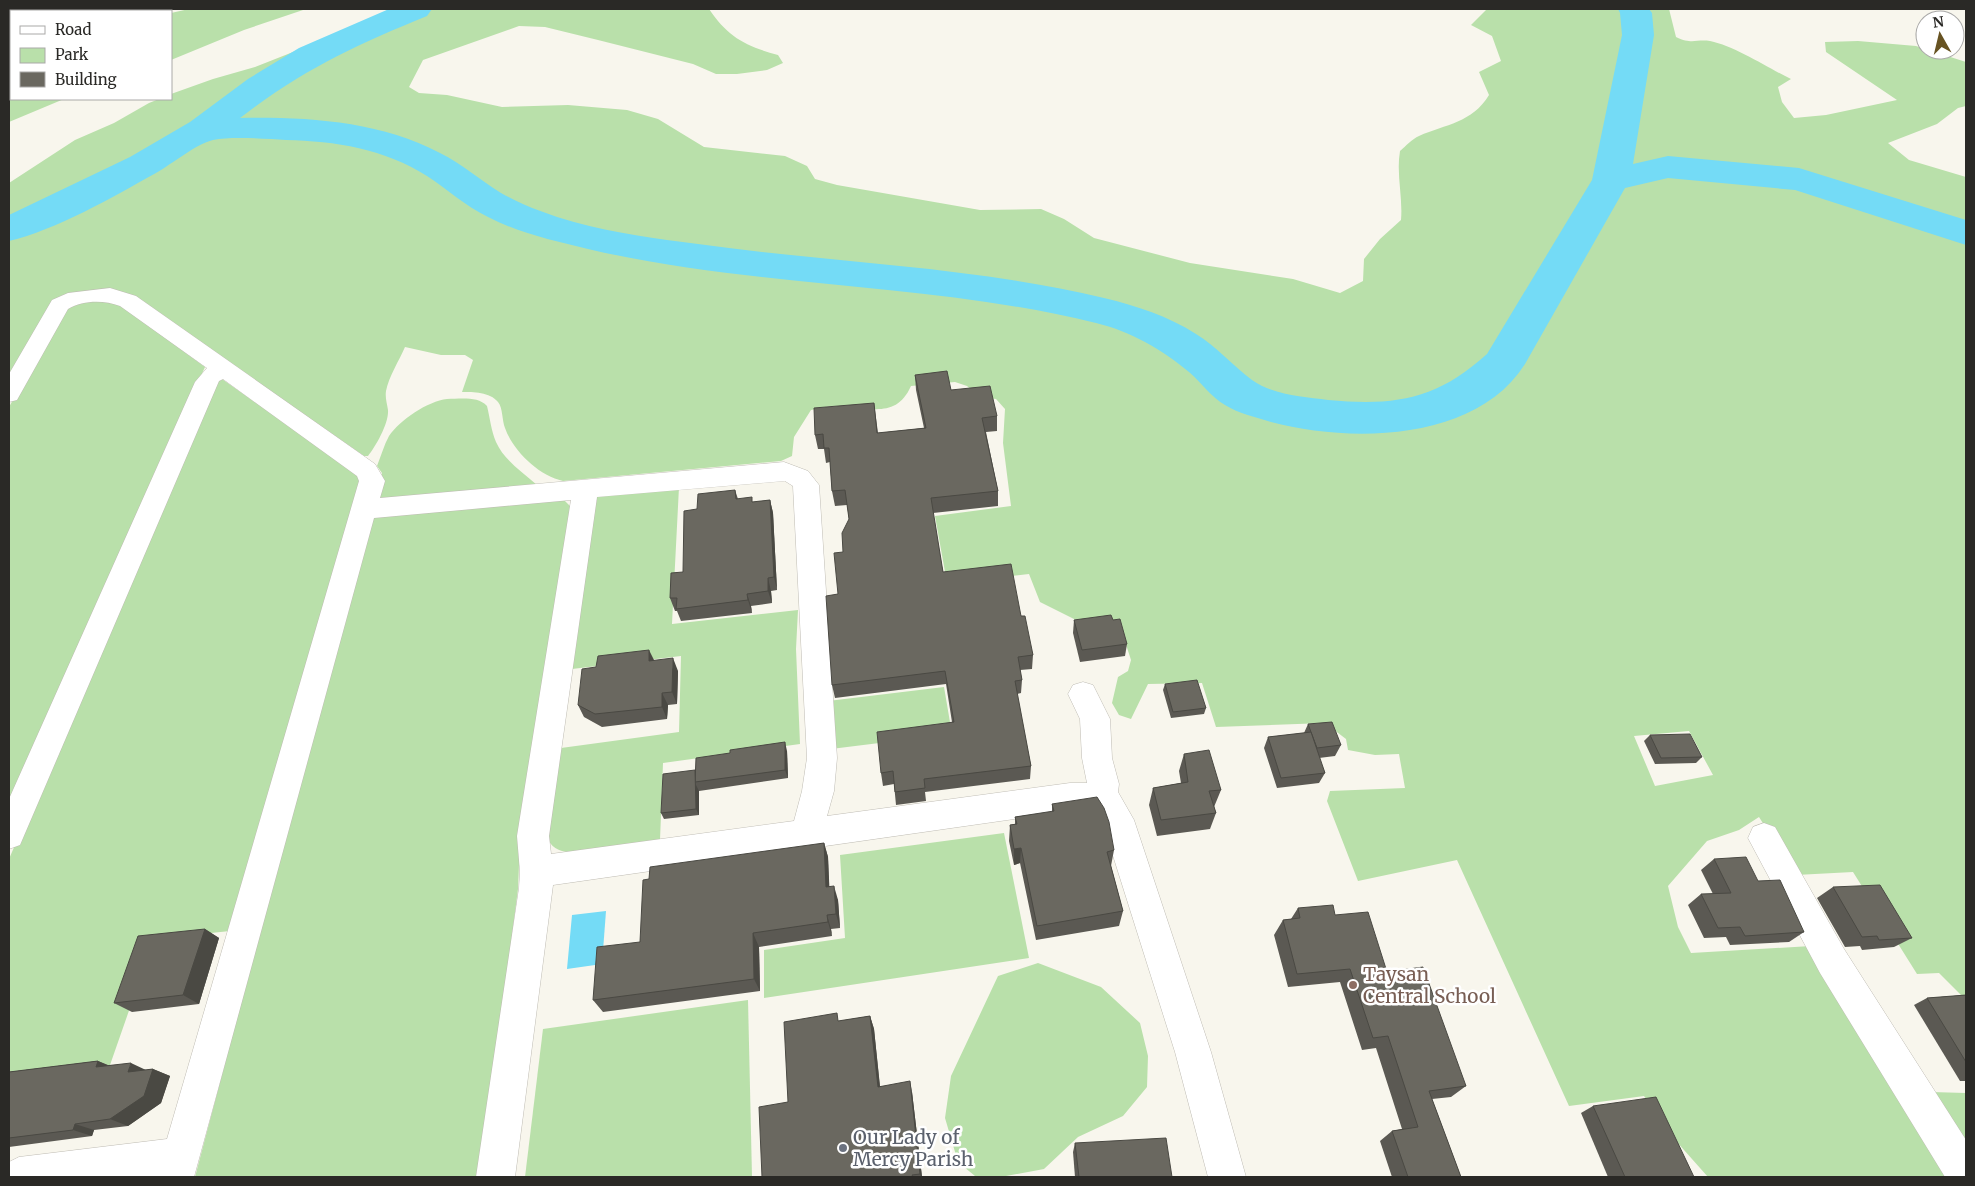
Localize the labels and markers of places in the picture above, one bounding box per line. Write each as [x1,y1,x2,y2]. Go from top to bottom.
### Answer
place label: Taysan Central School [1363,962,1496,1008]
marker: Taysan Central School [1347,979,1359,991]
place label: Our Lady of Mercy Parish [853,1125,974,1171]
marker: Our Lady of Mercy Parish [837,1142,849,1154]

